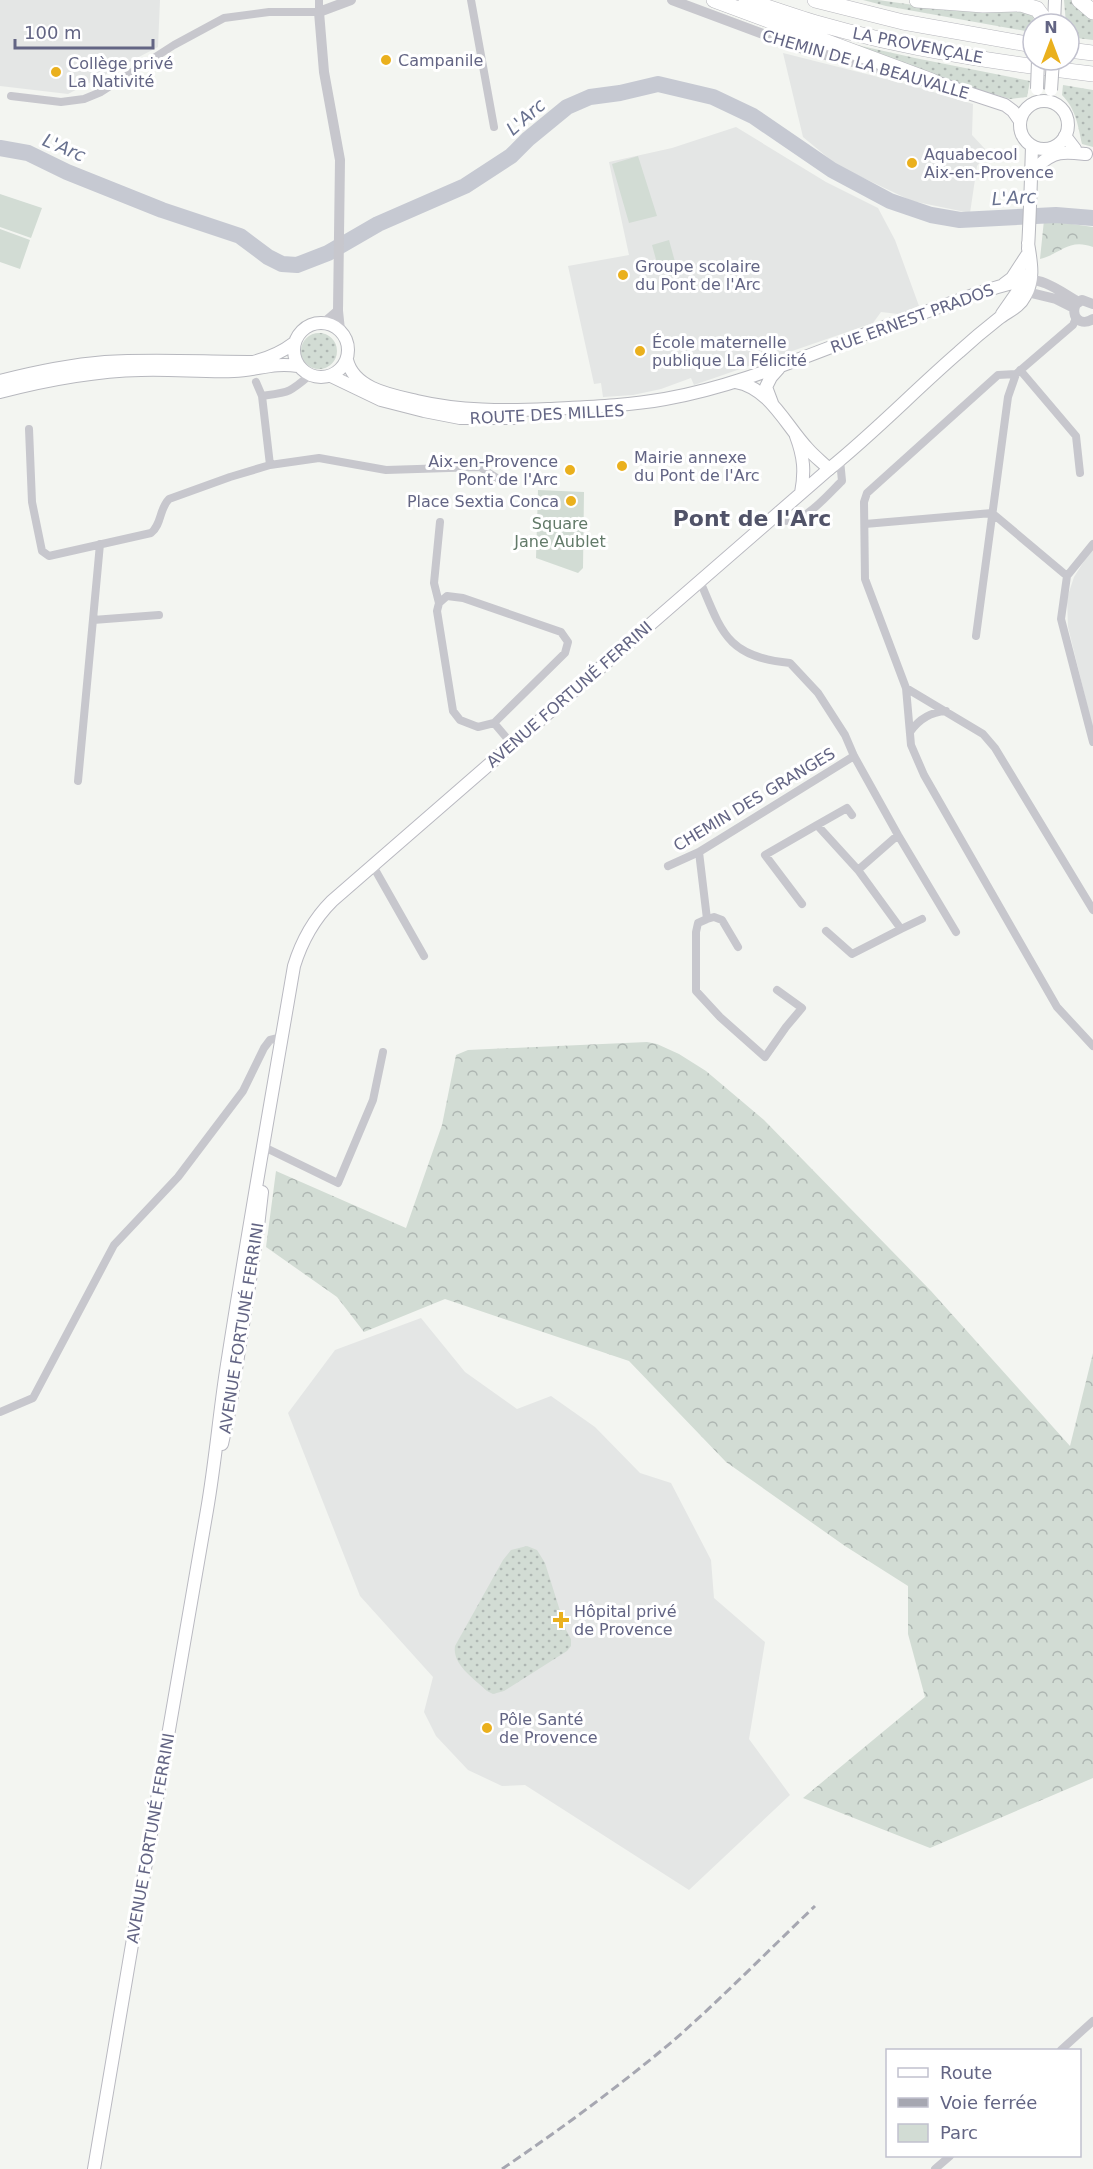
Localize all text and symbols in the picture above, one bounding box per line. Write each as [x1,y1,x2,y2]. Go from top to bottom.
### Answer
scale bar [15,12,153,50]
north arrow [1021,12,1081,72]
text: N [1044,18,1058,37]
text: 100 m [24,22,82,43]
street label: LA PROVENÇALE [851,24,985,67]
street label: CHEMIN DE LA BEAUVALLE [760,26,971,103]
place label: Campanile [398,51,483,70]
marker: Campanile [379,53,393,67]
place label: Collège privé La Nativité [68,54,173,91]
marker: Collège privé La Nativité [49,65,63,79]
water label: L'Arc [502,94,549,139]
water label: L'Arc [40,129,89,166]
place label: Aquabecool Aix-en-Provence [924,145,1054,182]
marker: Aquabecool Aix-en-Provence [905,156,919,170]
water label: L'Arc [991,186,1037,209]
place label: Groupe scolaire du Pont de l'Arc [635,257,761,294]
marker: Groupe scolaire du Pont de l'Arc [616,268,630,282]
street label: RUE ERNEST PRADOS [828,280,996,357]
place label: École maternelle publique La Félicité [652,333,807,370]
marker: École maternelle publique La Félicité [633,344,647,358]
street label: ROUTE DES MILLES [469,401,625,428]
place label: Mairie annexe du Pont de l'Arc [634,448,760,485]
place label: Aix-en-Provence Pont de l'Arc [428,452,558,489]
marker: Mairie annexe du Pont de l'Arc [615,459,629,473]
marker: Aix-en-Provence Pont de l'Arc [563,463,577,477]
place label: Place Sextia Conca [407,492,559,511]
marker: Place Sextia Conca [564,494,578,508]
district label: Pont de l'Arc [673,506,831,531]
park label: Square Jane Aublet [513,514,606,551]
street label: AVENUE FORTUNÉ FERRINI [483,617,656,771]
street label: CHEMIN DES GRANGES [670,744,838,855]
street label: AVENUE FORTUNÉ FERRINI [215,1221,268,1435]
place label: Hôpital privé de Provence [574,1602,677,1639]
marker: Hôpital privé de Provence [552,1611,570,1629]
place label: Pôle Santé de Provence [499,1710,598,1747]
marker: Pôle Santé de Provence [480,1721,494,1735]
street label: AVENUE FORTUNÉ FERRINI [123,1731,178,1945]
legend [886,2049,1081,2157]
text: Route [940,2062,992,2083]
text: Voie ferrée [940,2092,1037,2113]
text: Parc [940,2122,978,2143]

